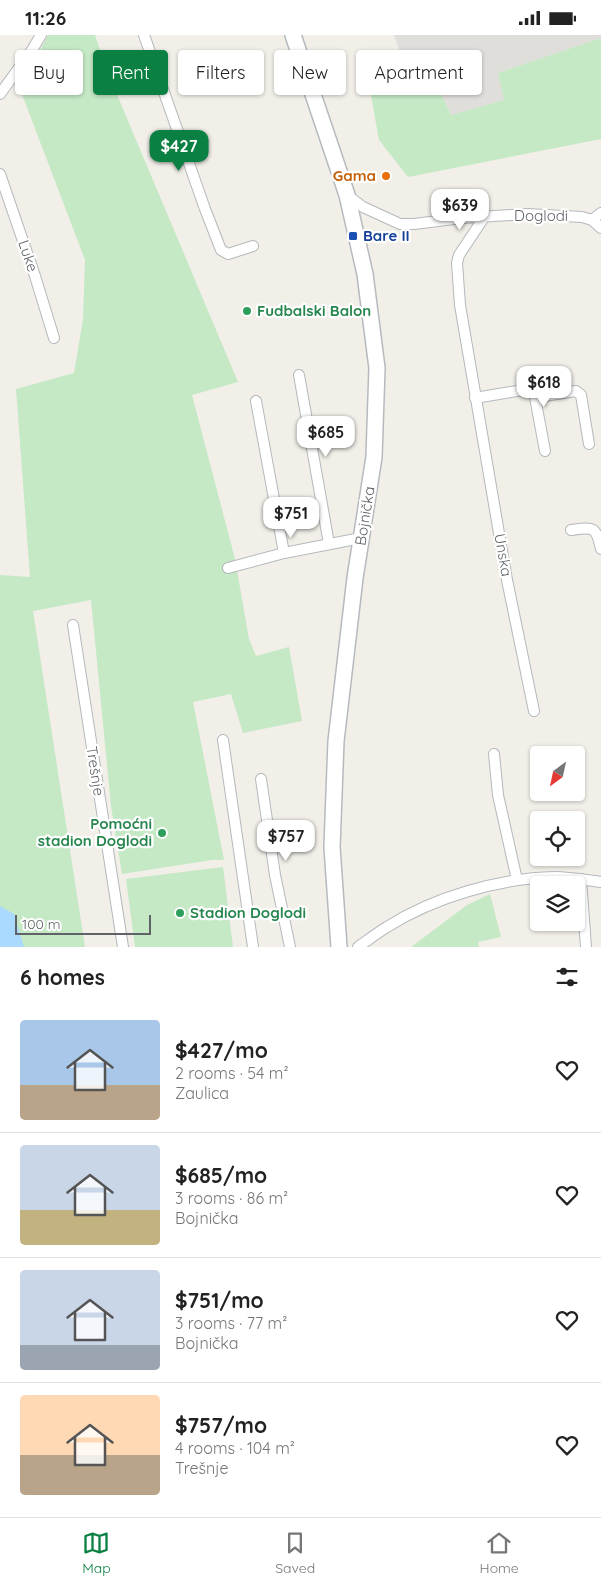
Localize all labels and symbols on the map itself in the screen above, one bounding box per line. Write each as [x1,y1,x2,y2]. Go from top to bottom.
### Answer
pin: $427 [149,129,209,172]
place label: Gama [333,166,376,185]
marker: Gama [380,170,392,182]
pin: $639 [430,189,490,231]
street label: Doglodi [514,206,568,225]
place label: Bare II [363,226,410,245]
marker: Bare II [347,230,359,242]
street label: Luke [14,237,43,274]
place label: Fudbalski Balon [257,301,371,320]
marker: Fudbalski Balon [241,305,253,317]
pin: $618 [514,365,574,408]
pin: $685 [296,415,356,458]
street label: Bojnička [350,485,379,547]
pin: $751 [261,497,321,539]
street label: Unska [490,532,517,578]
street label: Trešnje [82,745,109,797]
north arrow [530,746,585,801]
place label: Pomoćni stadion Doglodi [38,814,152,850]
pin: $757 [256,819,316,862]
marker: Pomoćni stadion Doglodi [156,827,168,839]
place label: Stadion Doglodi [190,903,306,922]
marker: Stadion Doglodi [174,907,186,919]
scale bar [15,912,151,935]

